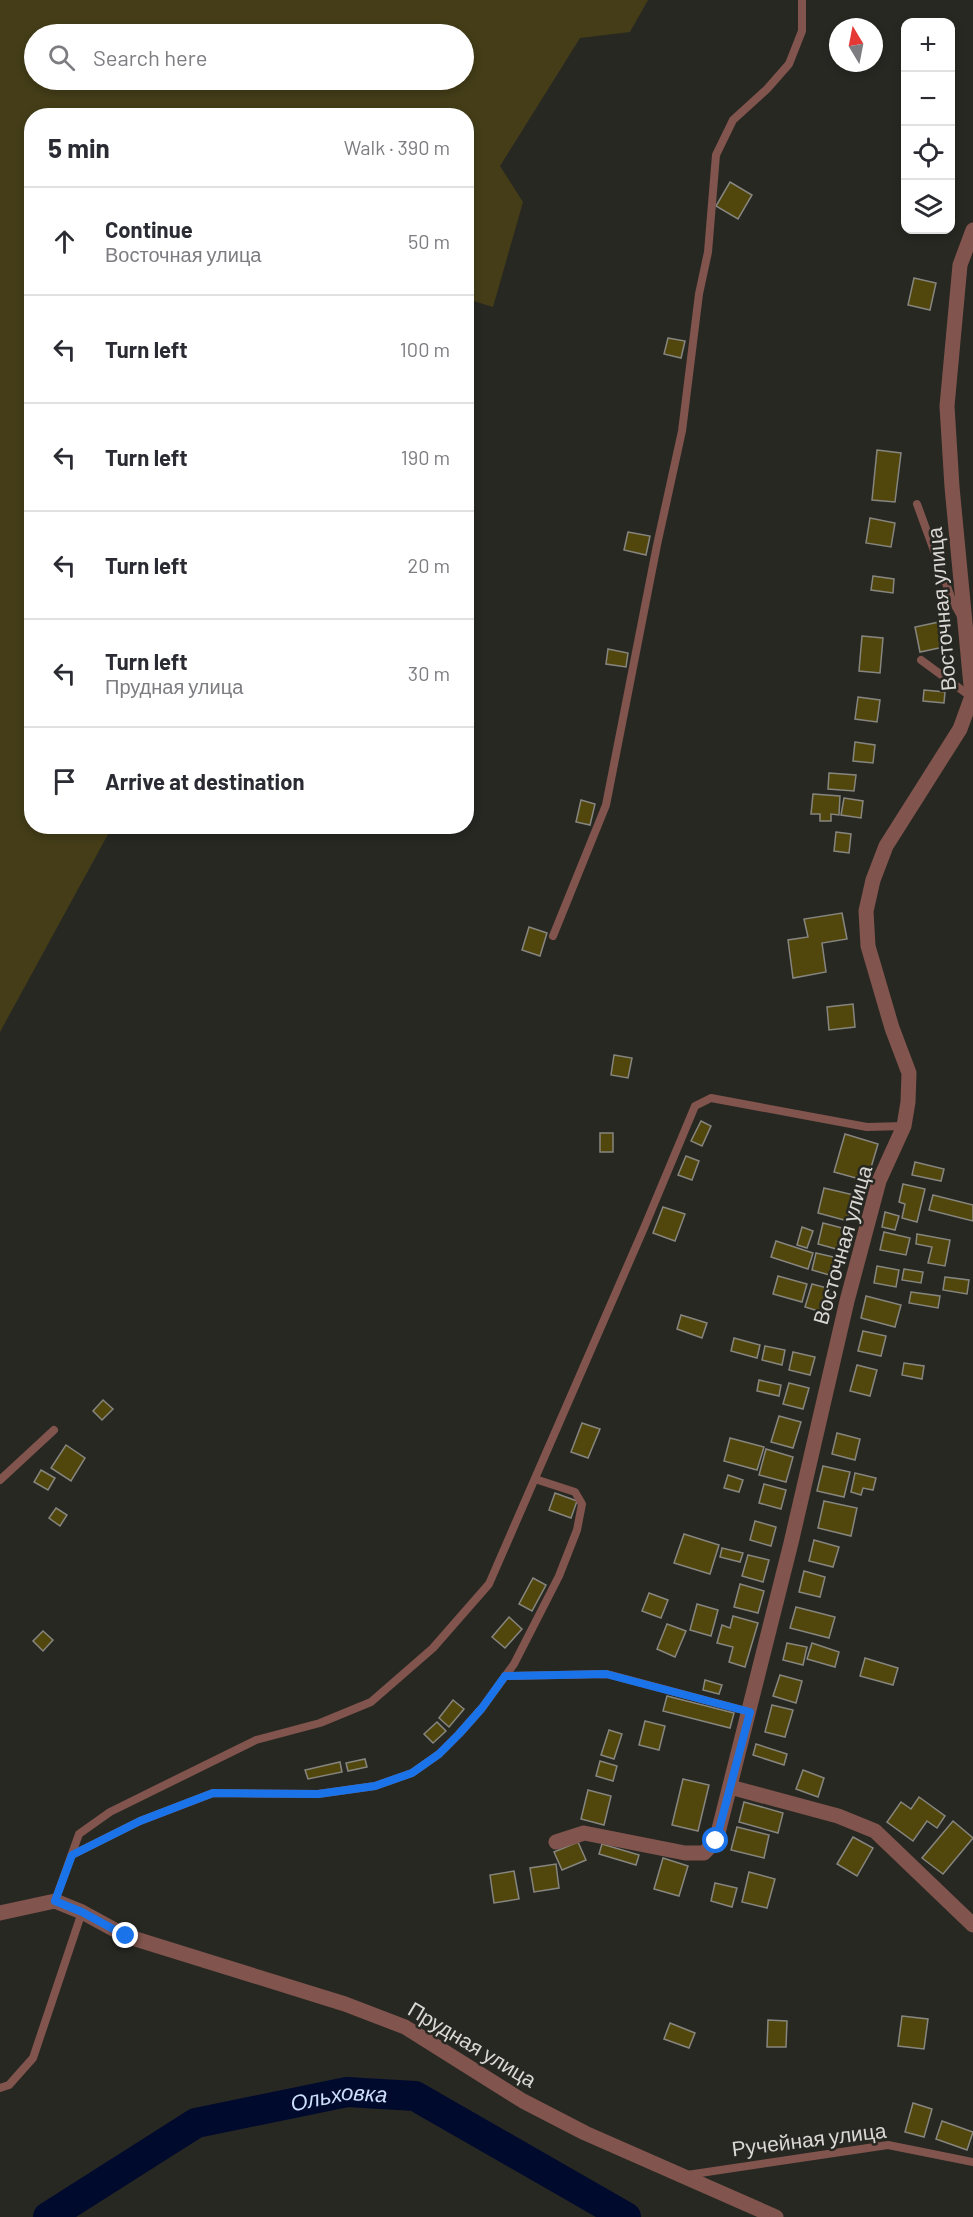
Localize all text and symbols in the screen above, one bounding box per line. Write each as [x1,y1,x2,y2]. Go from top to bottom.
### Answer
north arrow [829,18,883,72]
map controls [901,18,955,234]
button: + [901,18,955,72]
search box [24,24,474,90]
icon: search [45,41,78,74]
text: Search here [93,44,207,70]
button: − [901,72,955,126]
button: locate [901,126,955,180]
text: 5 min [48,132,110,163]
text: Walk · 390 m [344,135,450,159]
button: layers [901,180,955,234]
text: Continue [105,216,193,242]
icon: ahead [48,225,81,258]
text: 50 m [408,229,450,253]
text: Восточная улица [105,242,261,266]
icon: left [48,333,81,366]
text: Turn left [105,336,188,362]
text: 100 m [400,337,450,361]
icon: left [48,441,81,474]
text: Turn left [105,444,188,470]
text: 190 m [401,445,450,469]
street label: Восточная улица [921,526,960,692]
icon: left [48,549,81,582]
text: Turn left [105,552,188,578]
text: 20 m [407,553,450,577]
text: Turn left [105,648,188,674]
icon: left [48,657,81,690]
text: 30 m [408,661,450,685]
text: Прудная улица [105,674,243,698]
icon: arrive [48,765,81,798]
text: Arrive at destination [105,768,304,794]
street label: Восточная улица [807,1162,876,1327]
route start [702,1827,728,1853]
route end [112,1922,138,1948]
street label: Прудная улица [404,1996,542,2092]
water label: Ольховка [288,2078,388,2115]
street label: Ручейная улица [730,2117,888,2160]

